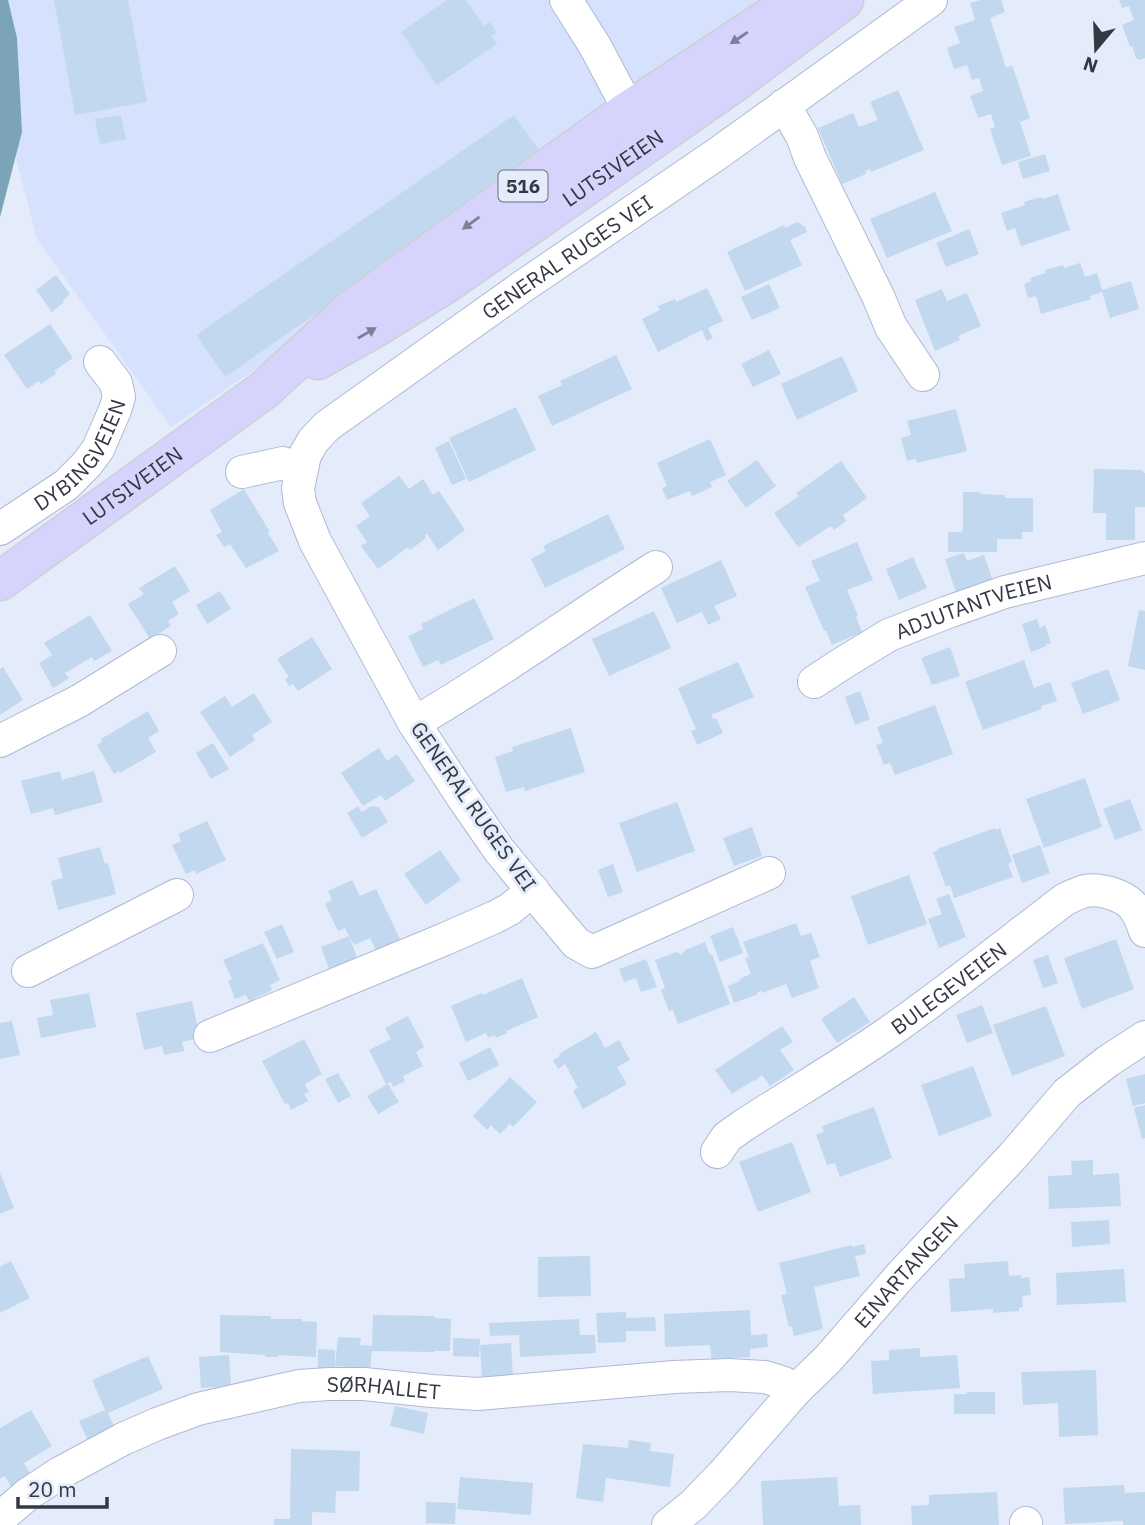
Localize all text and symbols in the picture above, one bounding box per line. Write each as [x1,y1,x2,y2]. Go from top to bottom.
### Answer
north arrow [1061,14,1131,84]
one-way arrow [729,31,749,44]
text: N [1080,51,1101,79]
street label: LUTSIVEIEN [556,123,669,213]
road number: 516 [498,170,548,202]
street label: GENERAL RUGES VEI [476,188,658,325]
one-way arrow [462,216,481,230]
one-way arrow [357,327,377,339]
street label: DYBINGVEIEN [28,396,132,517]
street label: LUTSIVEIEN [76,440,188,531]
street label: ADJUTANTVEIEN [891,567,1055,645]
street label: GENERAL RUGES VEI [405,716,543,896]
street label: BULEGEVEIEN [885,935,1012,1041]
street label: EINARTANGEN [847,1209,964,1334]
street label: SØRHALLET [327,1370,441,1406]
scale bar [18,1466,107,1510]
text: 20 m [28,1475,77,1503]

